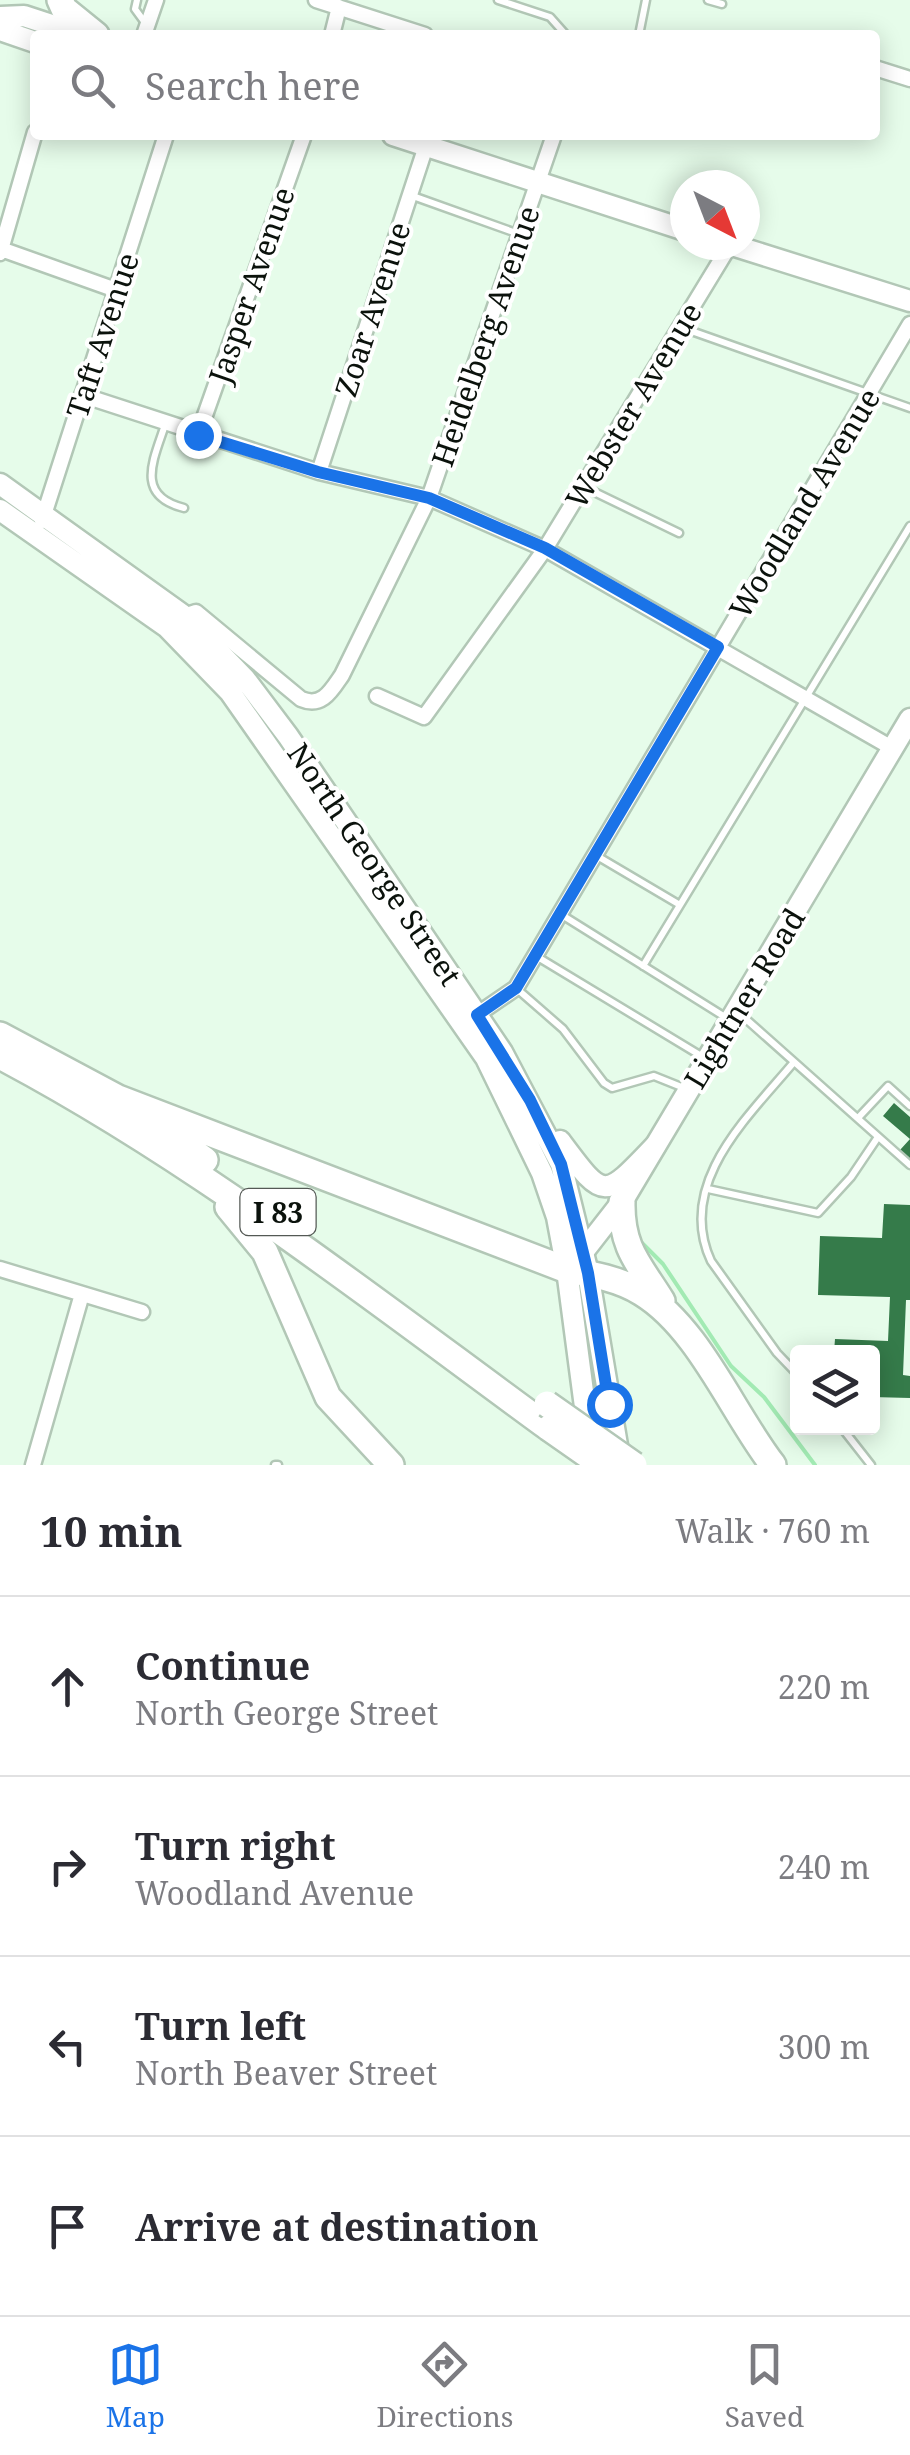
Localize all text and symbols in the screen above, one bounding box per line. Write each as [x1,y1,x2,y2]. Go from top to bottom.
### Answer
search box [30,30,880,140]
icon: search [65,58,120,113]
text: Search here [145,59,361,111]
north arrow [670,170,760,260]
street label: Jasper Avenue [198,182,304,389]
street label: Heidelberg Avenue [421,200,549,472]
street label: Zoar Avenue [325,217,419,401]
street label: Taft Avenue [56,247,148,423]
street label: Webster Avenue [555,294,711,516]
street label: Woodland Avenue [719,380,889,626]
route end [176,413,222,459]
street label: North George Street [279,735,471,993]
street label: Lightner Road [674,900,814,1096]
road number: I 83 [240,1189,316,1235]
map controls [790,1345,880,1435]
button: layers [790,1345,880,1435]
route start [587,1382,633,1428]
text: 10 min [40,1502,183,1559]
text: Walk · 760 m [675,1509,870,1552]
text: Continue [135,1639,310,1691]
icon: ahead [40,1659,95,1714]
text: 220 m [778,1665,870,1708]
text: North George Street [135,1691,438,1734]
text: Turn right [135,1819,336,1871]
icon: right [40,1839,95,1894]
text: 240 m [778,1845,870,1888]
text: Woodland Avenue [135,1871,414,1914]
text: Turn left [135,1999,306,2051]
icon: left [40,2019,95,2074]
text: 300 m [778,2025,870,2068]
text: North Beaver Street [135,2051,437,2094]
icon: arrive [40,2199,95,2254]
text: Arrive at destination [135,2200,539,2252]
tab: Map [106,2337,165,2435]
tab: Directions [376,2337,513,2435]
tab: Saved [725,2337,804,2435]

